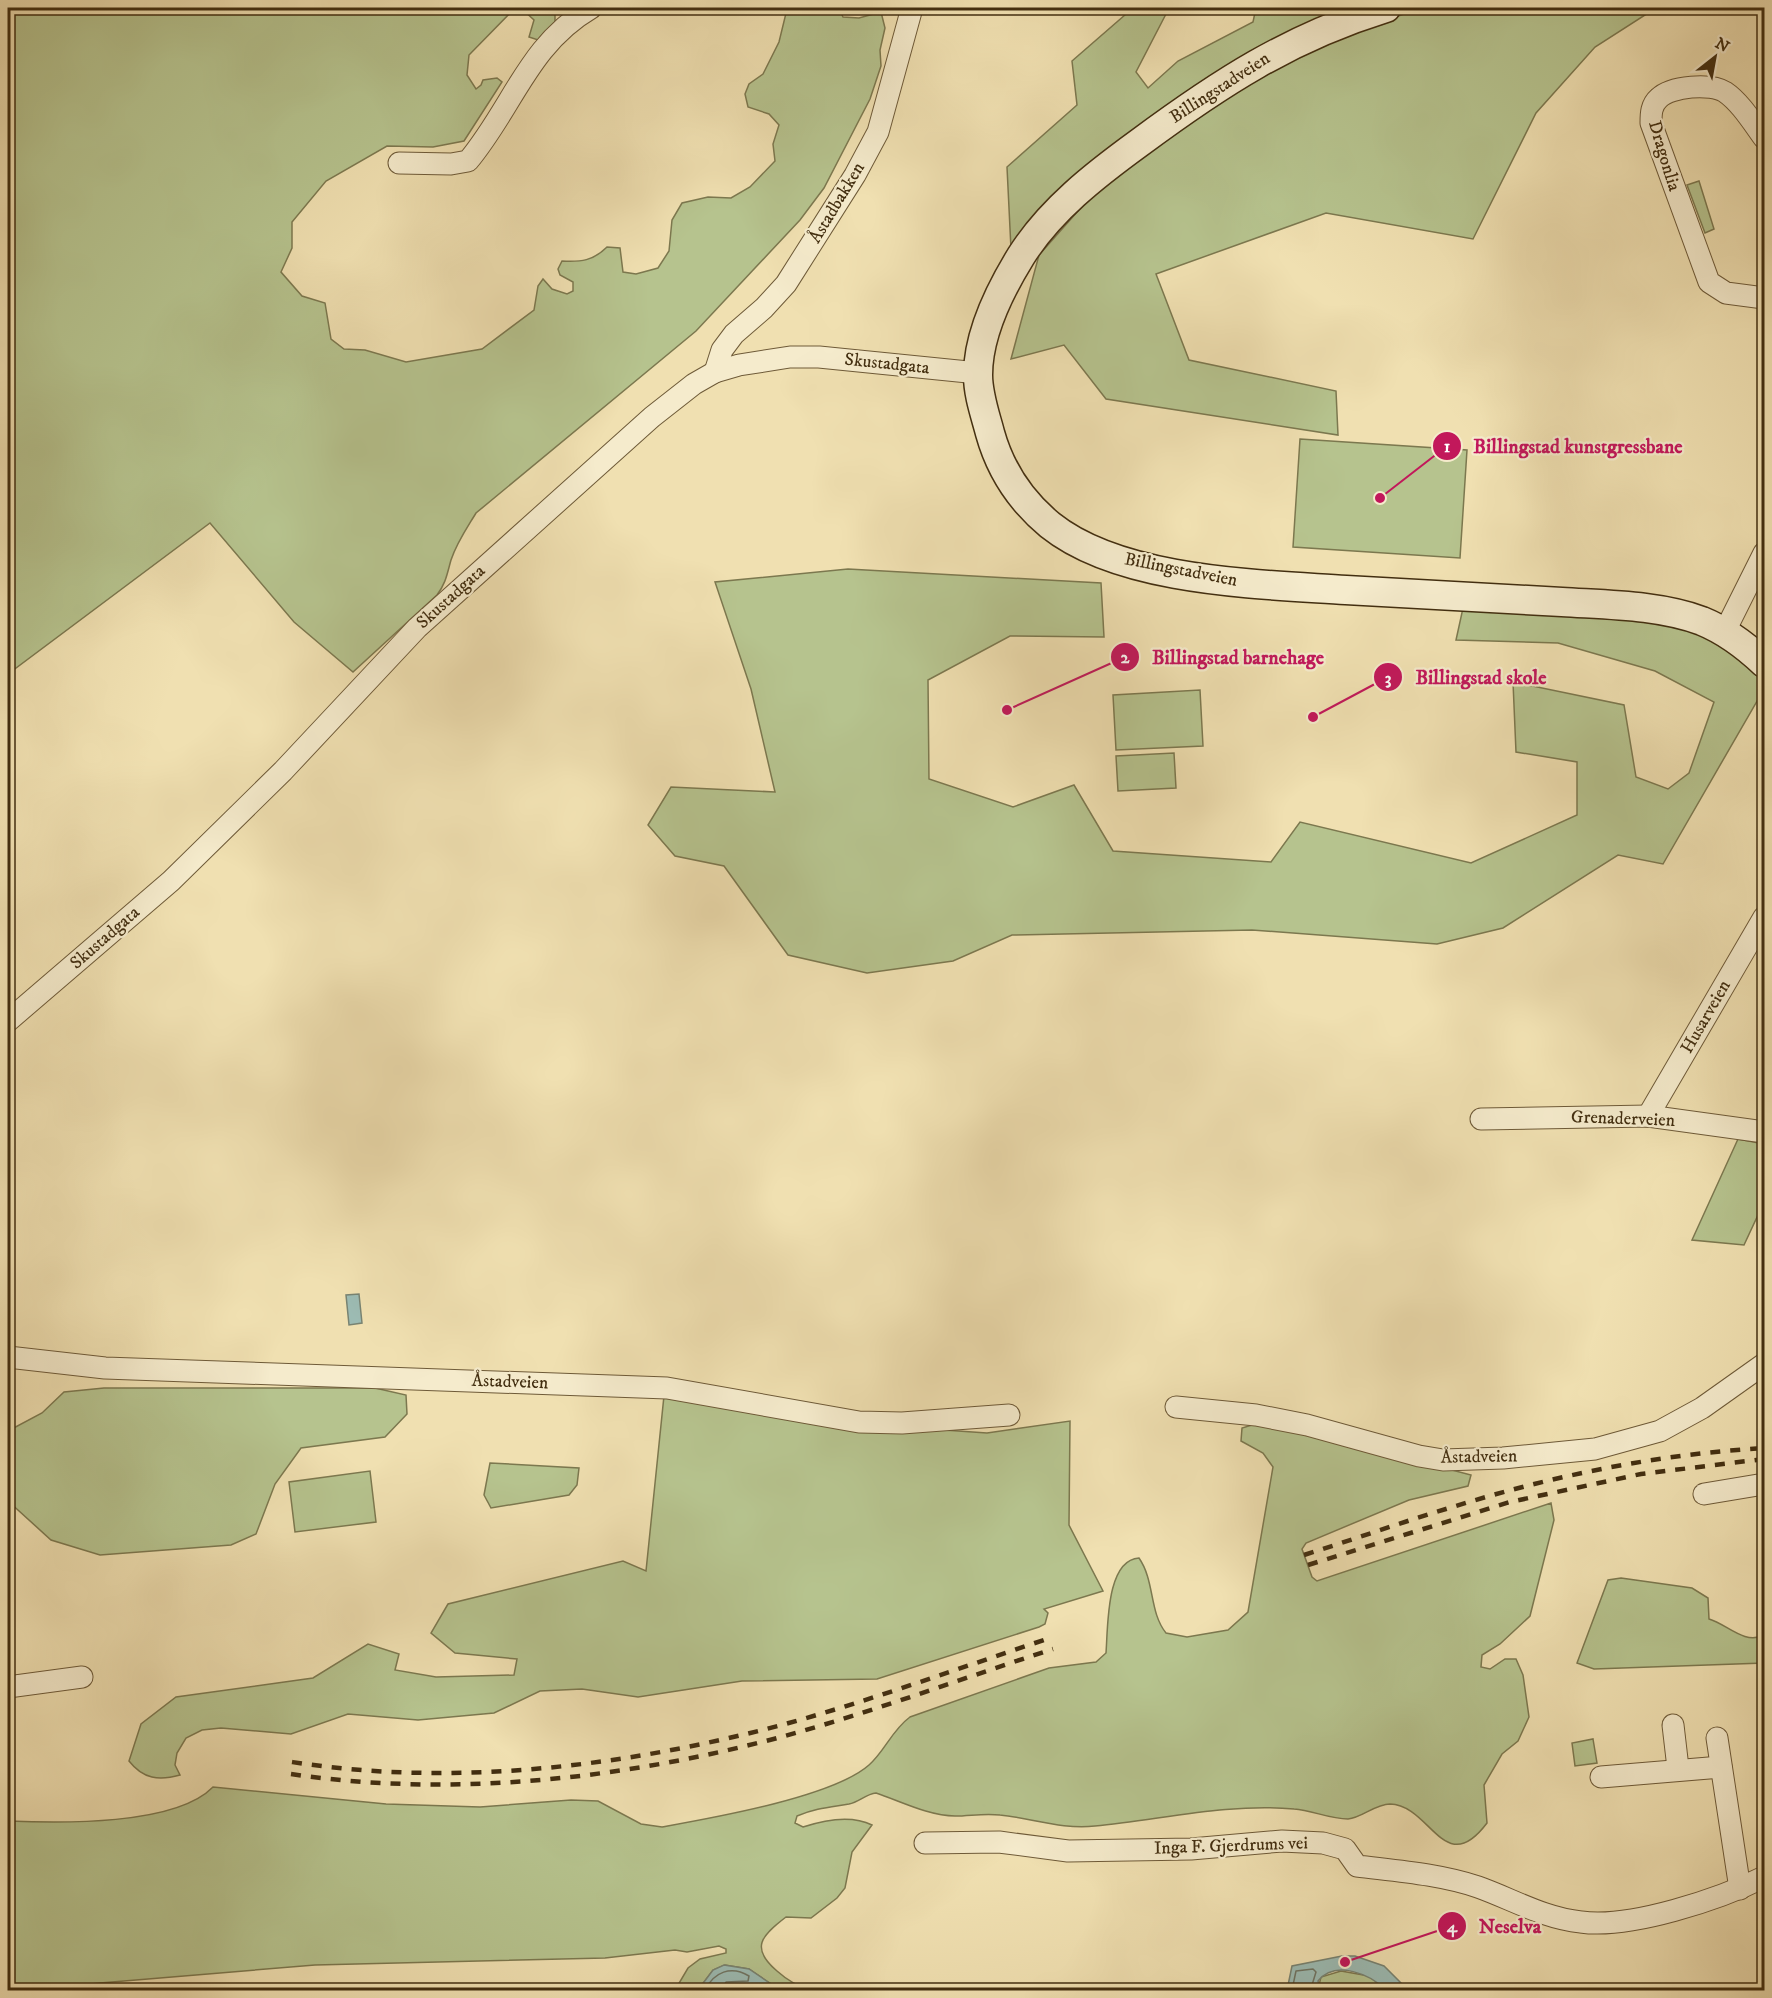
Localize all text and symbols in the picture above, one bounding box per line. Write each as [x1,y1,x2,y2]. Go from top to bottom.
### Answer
north arrow [1685,27,1745,87]
text: N [1711,33,1733,57]
street label: Billingstadveien [1166,47,1275,128]
street label: Dragonlia [1643,118,1685,194]
street label: Åstadbakken [803,158,870,247]
street label: Skustadgata [843,349,931,379]
callout: Billingstad kunstgressbane [1432,427,1695,465]
text: Billingstad kunstgressbane [1473,435,1683,460]
text: 1 [1444,436,1451,458]
street label: Billingstadveien [1123,548,1240,592]
street label: Skustadgata [412,560,490,634]
callout: Billingstad barnehage [1110,638,1336,676]
text: Billingstad barnehage [1152,646,1325,671]
text: 2 [1121,647,1131,669]
callout: Billingstad skole [1373,658,1558,696]
text: Billingstad skole [1415,666,1547,691]
text: 3 [1385,668,1392,690]
street label: Skustadgata [66,902,145,974]
street label: Husarveien [1676,976,1736,1058]
street label: Grenaderveien [1571,1106,1676,1132]
street label: Åstadveien [471,1369,549,1394]
street label: Åstadveien [1440,1444,1518,1469]
street label: Inga F. Gjerdrums vei [1154,1832,1308,1860]
callout: Neselva [1437,1907,1553,1945]
text: Neselva [1479,1915,1542,1940]
text: 4 [1446,1916,1458,1938]

